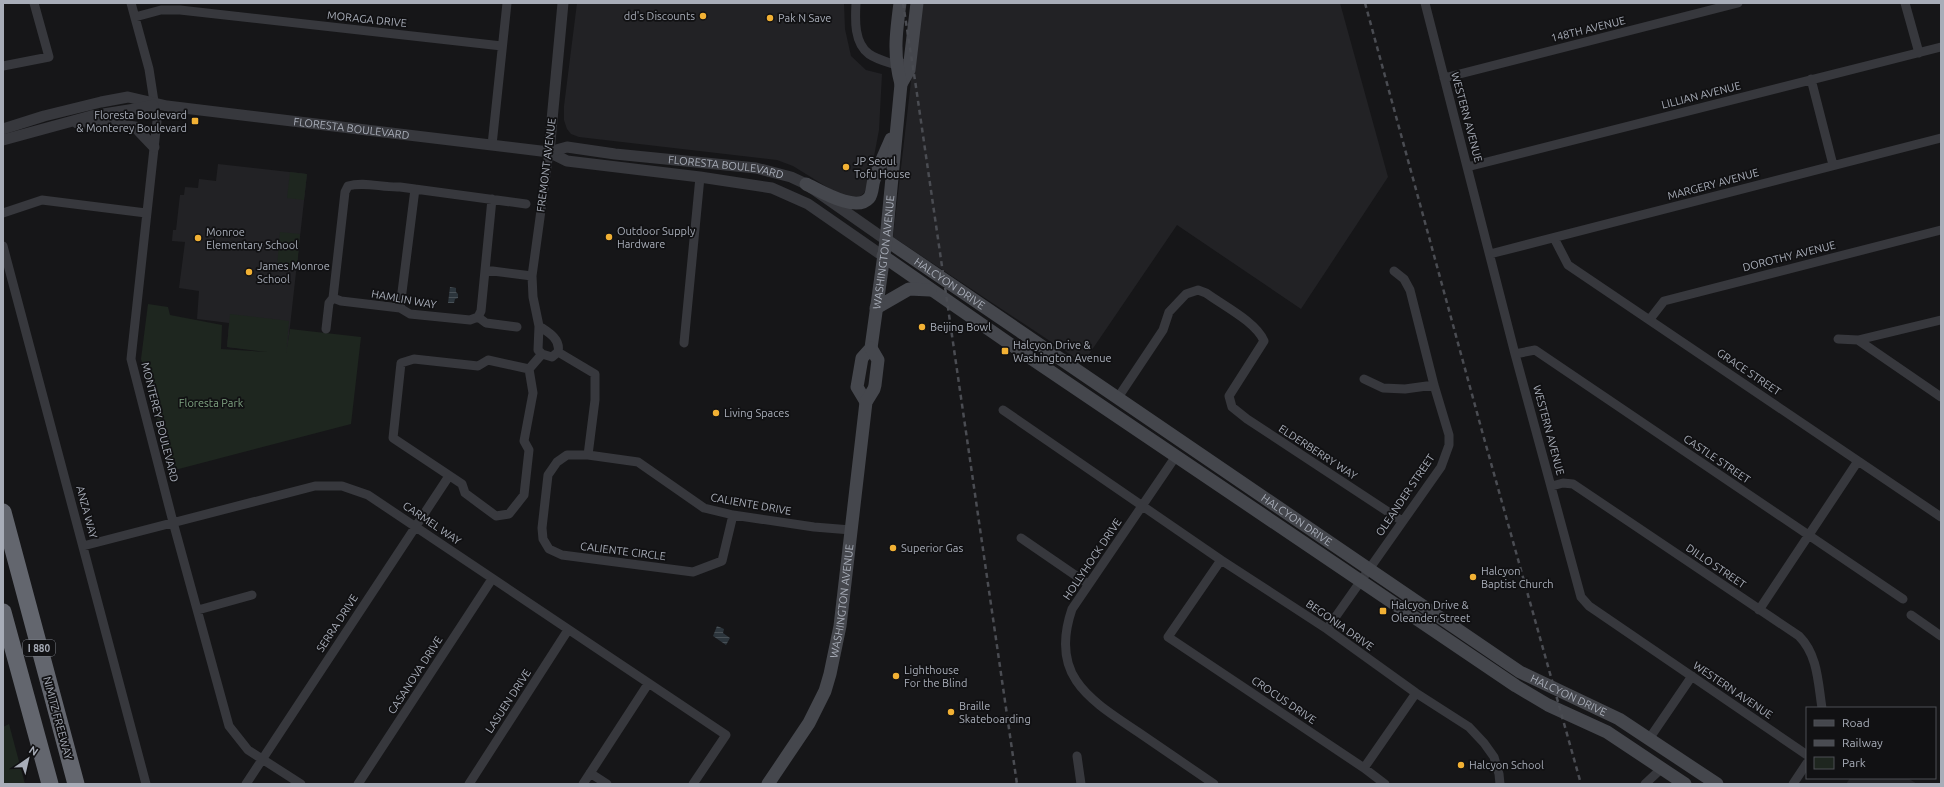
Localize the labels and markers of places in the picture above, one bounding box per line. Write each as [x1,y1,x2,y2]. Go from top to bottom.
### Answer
place label: dd's Discounts [624,10,695,22]
marker: dd's Discounts [698,11,708,21]
place label: Pak N Save [778,12,831,24]
marker: Pak N Save [765,13,775,23]
place label: Floresta Boulevard & Monterey Boulevard [76,109,187,134]
marker: Floresta Boulevard & Monterey Boulevard [190,116,200,126]
place label: JP Seoul Tofu House [854,155,910,180]
marker: JP Seoul Tofu House [841,162,851,172]
place label: Outdoor Supply Hardware [617,225,696,250]
place label: Monroe Elementary School [206,226,298,251]
marker: Outdoor Supply Hardware [604,232,614,242]
marker: Monroe Elementary School [193,233,203,243]
place label: James Monroe School [257,260,330,285]
marker: James Monroe School [244,267,254,277]
place label: Beijing Bowl [930,321,991,333]
marker: Beijing Bowl [917,322,927,332]
place label: Halcyon Drive & Washington Avenue [1013,339,1112,364]
marker: Halcyon Drive & Washington Avenue [1000,346,1010,356]
place label: Living Spaces [724,407,789,419]
marker: Living Spaces [711,408,721,418]
place label: Superior Gas [901,542,963,554]
marker: Superior Gas [888,543,898,553]
place label: Halcyon Baptist Church [1481,565,1554,590]
marker: Halcyon Baptist Church [1468,572,1478,582]
place label: Halcyon Drive & Oleander Street [1391,599,1471,624]
marker: Halcyon Drive & Oleander Street [1378,606,1388,616]
place label: Lighthouse For the Blind [904,664,967,689]
marker: Lighthouse For the Blind [891,671,901,681]
place label: Braille Skateboarding [959,700,1031,725]
marker: Braille Skateboarding [946,707,956,717]
place label: Halcyon School [1469,759,1544,771]
marker: Halcyon School [1456,760,1466,770]

